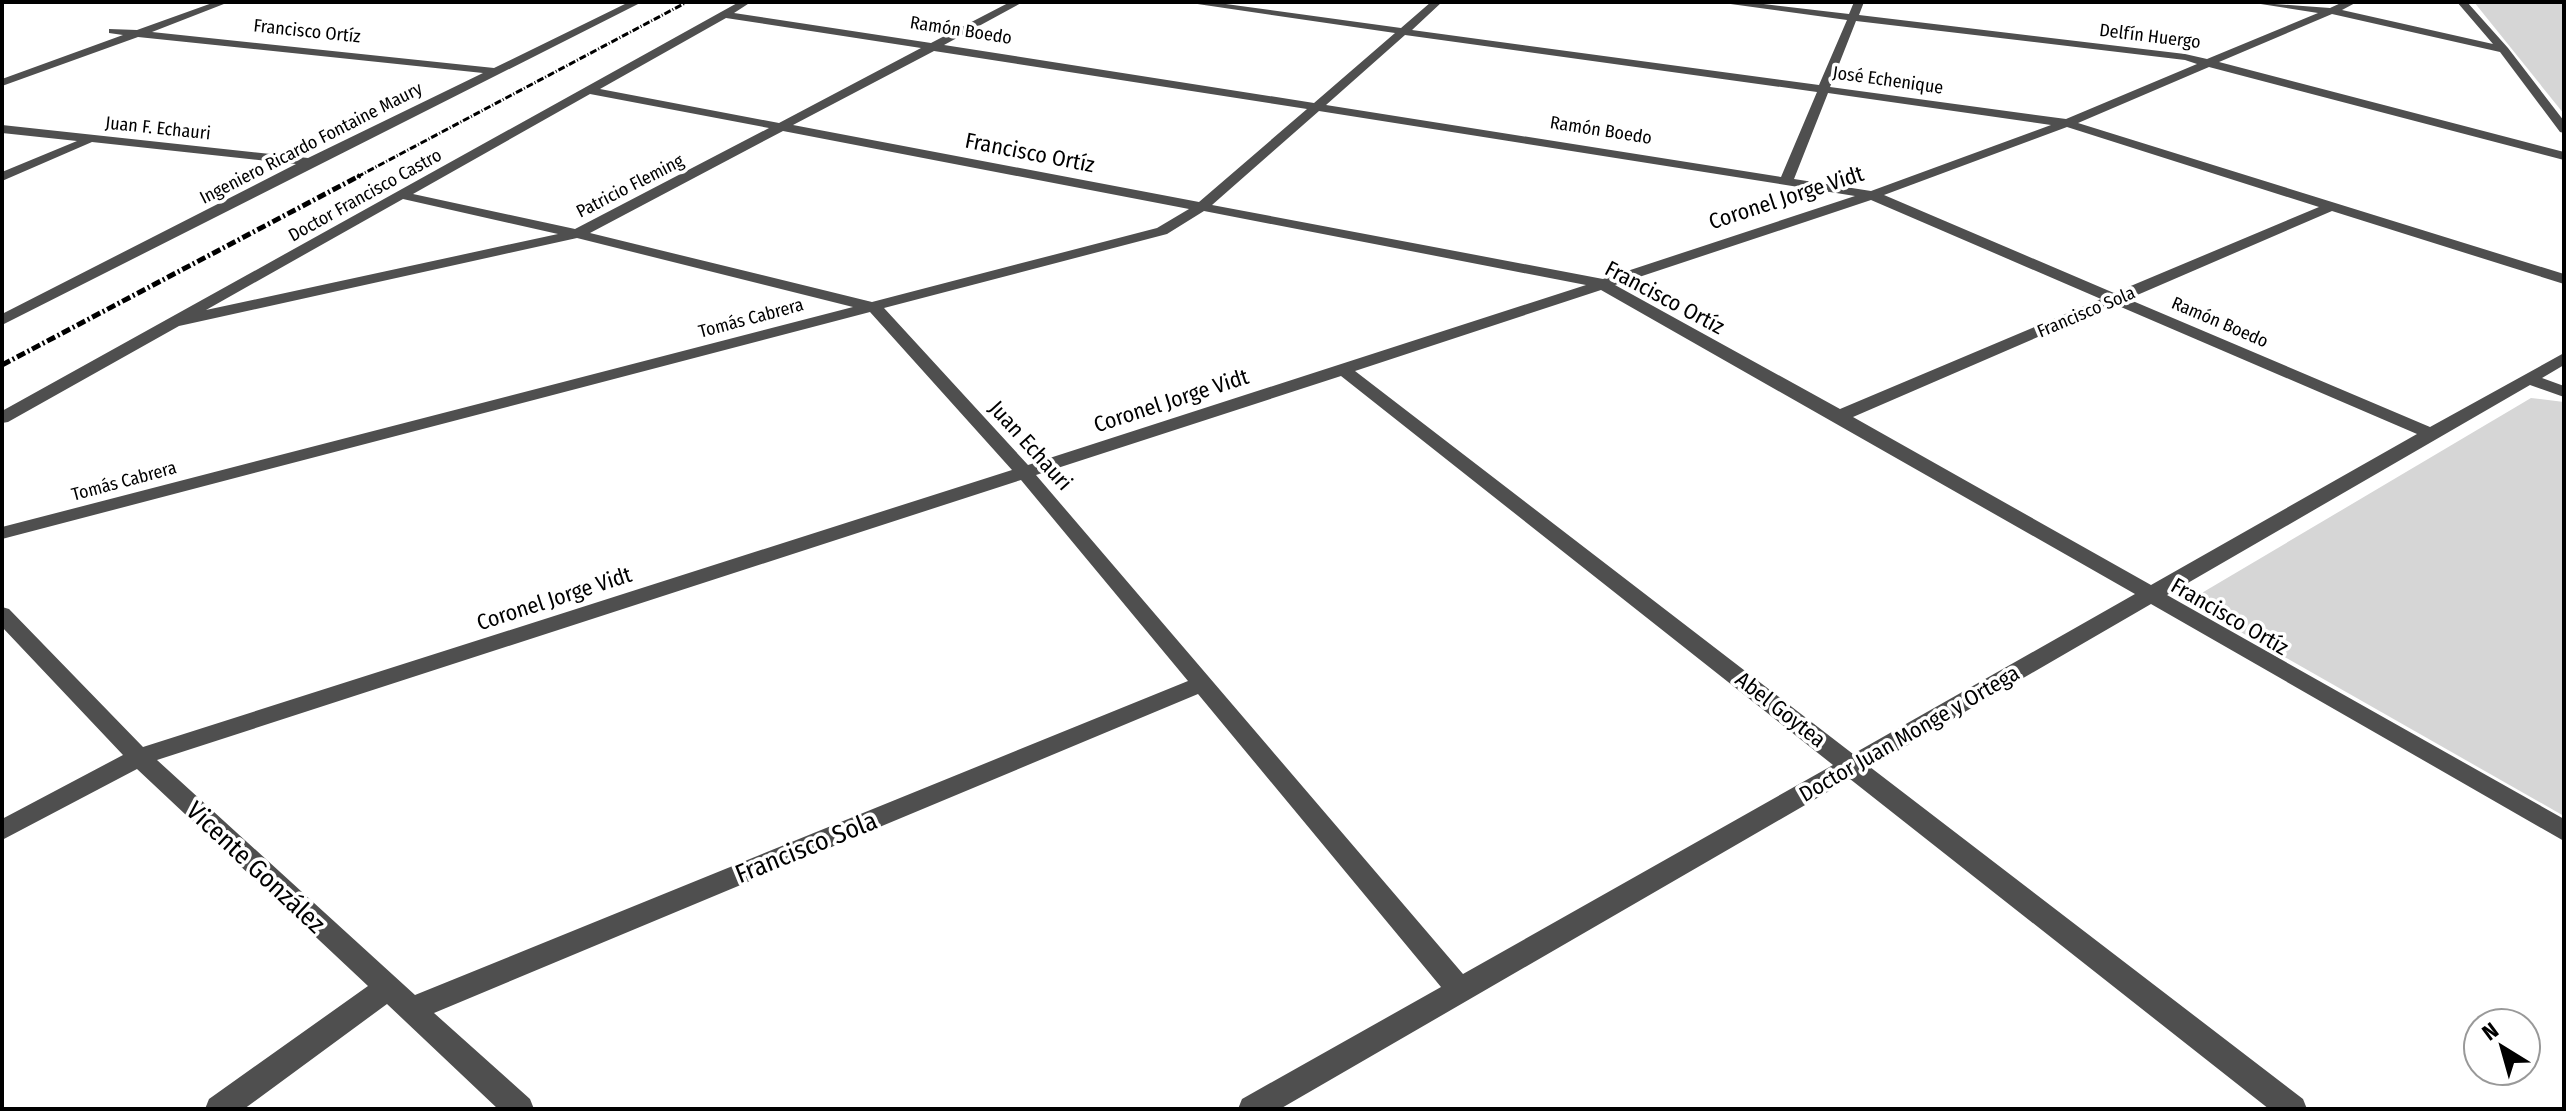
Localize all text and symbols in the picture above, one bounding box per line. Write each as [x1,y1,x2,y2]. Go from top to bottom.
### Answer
street label: Ramón Boedo [909,11,1013,49]
street label: Francisco Ortíz [252,14,362,48]
street label: Delfín Huergo [2098,19,2202,53]
street label: José Echenique [1831,61,1945,99]
street label: Ingeniero Ricardo Fontaine Maury [196,77,426,209]
street label: Ramón Boedo [1549,111,1653,149]
street label: Juan F. Echauri [104,112,212,144]
street label: Francisco Ortíz [963,127,1097,178]
street label: Doctor Francisco Castro [284,144,446,246]
street label: Patricio Fleming [573,149,688,222]
street label: Coronel Jorge Vidt [1705,159,1868,235]
street label: Francisco Ortíz [1600,255,1729,340]
street label: Francisco Sola [2034,281,2138,342]
street label: Ramón Boedo [2168,292,2272,352]
street label: Tomás Cabrera [696,293,806,343]
street label: Coronel Jorge Vidt [1090,362,1253,438]
street label: Juan Echauri [983,395,1078,496]
street label: Tomás Cabrera [69,456,179,506]
street label: Coronel Jorge Vidt [473,560,636,636]
street label: Francisco Ortíz [2166,572,2294,661]
street label: Doctor Juan Monge y Ortega [1794,659,2024,808]
street label: Abel Goytea [1730,666,1831,753]
street label: Vicente González [180,795,331,940]
street label: Francisco Sola [731,805,882,890]
north arrow [2462,1007,2542,1087]
text: N [2477,1017,2504,1046]

